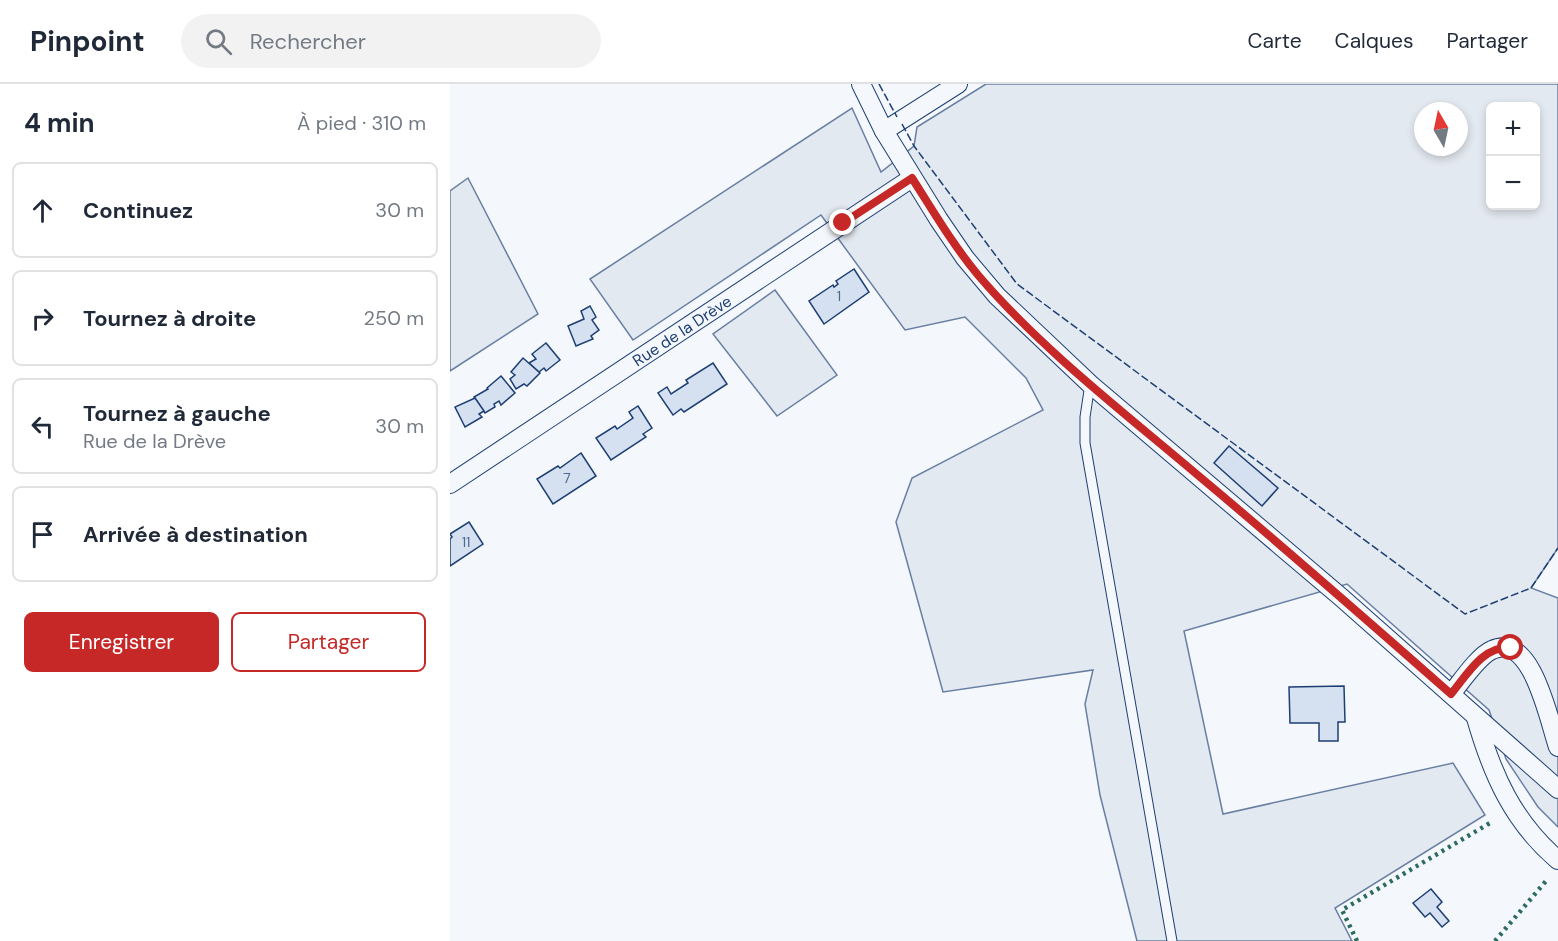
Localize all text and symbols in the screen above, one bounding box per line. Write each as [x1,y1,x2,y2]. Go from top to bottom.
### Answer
search box [181,14,601,68]
text: Pinpoint [30,23,145,60]
icon: search [202,25,235,58]
text: Rechercher [250,27,366,56]
text: Carte [1247,27,1302,55]
text: Calques [1335,27,1413,55]
text: Partager [1446,27,1528,55]
north arrow [1414,102,1468,156]
map controls [1486,102,1540,210]
button: + [1486,102,1540,156]
text: 4 min [24,106,95,140]
text: À pied · 310 m [297,110,426,136]
button: − [1486,156,1540,210]
icon: ahead [26,194,59,227]
text: Continuez [83,196,193,225]
text: 30 m [375,197,424,223]
route end [829,209,855,235]
house number: 1 [837,287,841,305]
street label: Rue de la Drève [628,290,735,371]
icon: right [26,302,59,335]
text: Tournez à droite [83,304,256,333]
text: 250 m [363,305,424,331]
text: Tournez à gauche [83,399,271,428]
icon: left [26,410,59,443]
text: 30 m [375,413,424,439]
text: Rue de la Drève [83,428,226,454]
house number: 7 [563,469,571,487]
icon: arrive [26,518,59,551]
text: Arrivée à destination [83,520,308,549]
house number: 11 [462,533,470,551]
button: Enregistrer [24,612,219,672]
button: Partager [231,612,426,672]
route start [1497,634,1523,660]

